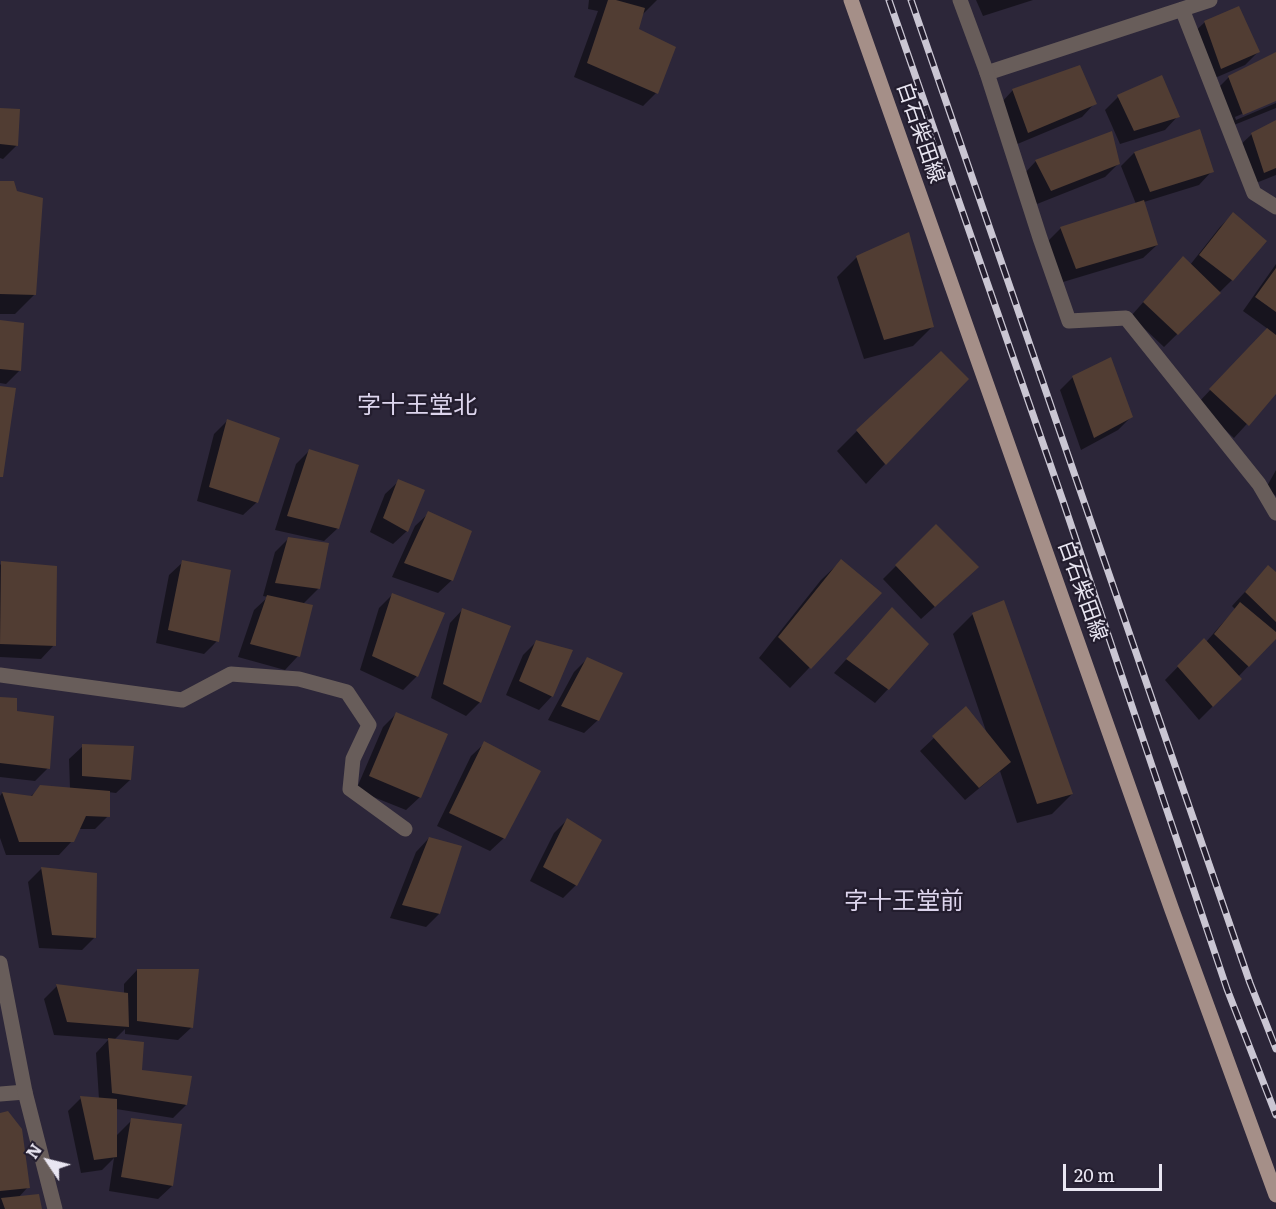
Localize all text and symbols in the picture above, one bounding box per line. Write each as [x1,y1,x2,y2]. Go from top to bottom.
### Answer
street label: 白石柴田線 [891,79,949,187]
district label: 字十王堂北 [357,392,477,420]
street label: 白石柴田線 [1052,537,1112,645]
district label: 字十王堂前 [844,888,964,916]
north arrow [18,1131,78,1191]
text: N [20,1138,47,1163]
scale bar [1066,1152,1165,1190]
text: 20 m [1074,1161,1115,1188]

